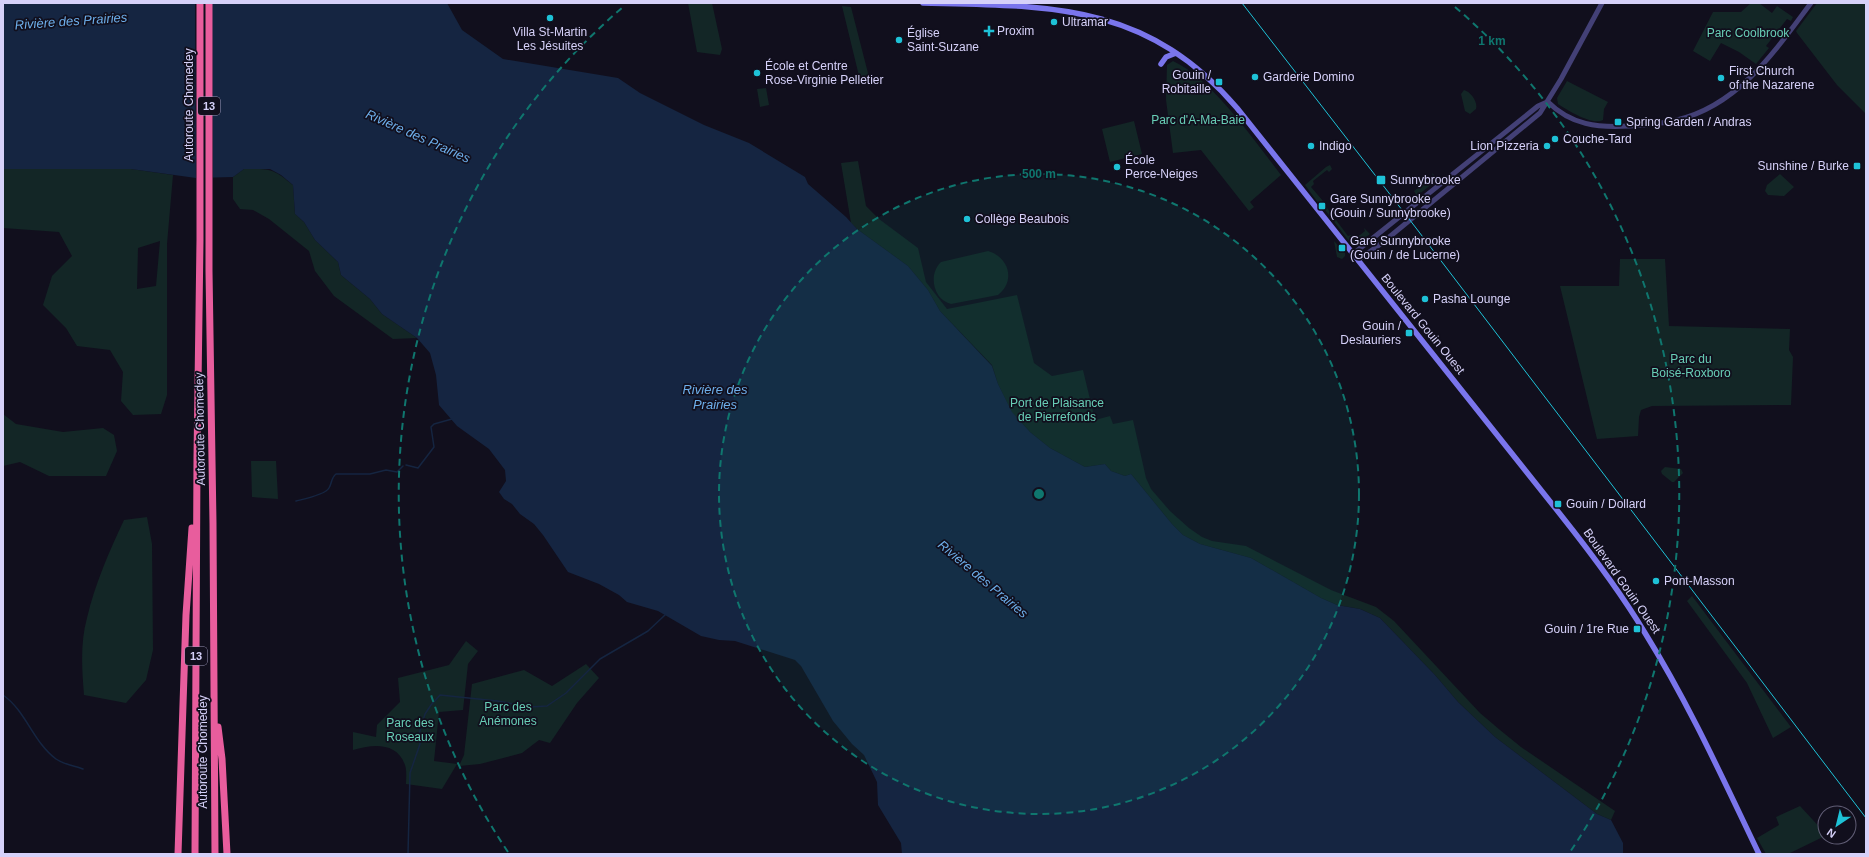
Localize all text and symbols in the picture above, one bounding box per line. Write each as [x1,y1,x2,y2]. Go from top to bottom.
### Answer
water label: Rivière des Prairies [14,10,128,32]
marker: Villa St-Martin Les Jésuites [545,13,555,23]
place label: Ultramar [1062,15,1108,29]
marker: Ultramar [1049,17,1059,27]
place label: Proxim [997,24,1034,38]
place label: Villa St-Martin Les Jésuites [513,25,587,53]
place label: Église Saint-Suzane [907,25,979,54]
marker: Proxim [984,26,994,36]
park label: Parc Coolbrook [1707,26,1790,40]
text: 1 km [1478,34,1506,48]
marker: Église Saint-Suzane [894,35,904,45]
street label: Autoroute Chomedey [182,48,196,162]
place label: École et Centre Rose-Virginie Pelletier [765,58,884,87]
place label: First Church of the Nazarene [1729,64,1815,92]
marker: École et Centre Rose-Virginie Pelletier [752,68,762,78]
place label: Gouin / Robitaille [1162,68,1212,96]
place label: Garderie Domino [1263,70,1355,84]
marker: Garderie Domino [1250,72,1260,82]
marker: First Church of the Nazarene [1716,73,1726,83]
marker: Gouin / Robitaille [1214,77,1224,87]
road number: 13 [198,97,220,115]
water label: Rivière des Prairies [363,106,473,166]
park label: Parc d'A-Ma-Baie [1151,113,1245,127]
place label: Spring Garden / Andras [1626,115,1751,129]
marker: Spring Garden / Andras [1613,117,1623,127]
place label: Couche-Tard [1563,132,1632,146]
marker: Couche-Tard [1550,134,1560,144]
place label: Indigo [1319,139,1352,153]
place label: Lion Pizzeria [1470,139,1539,153]
marker: Indigo [1306,141,1316,151]
marker: Lion Pizzeria [1542,141,1552,151]
place label: École Perce-Neiges [1125,152,1198,181]
place label: Sunshine / Burke [1758,159,1849,173]
marker: Sunshine / Burke [1852,161,1862,171]
marker: École Perce-Neiges [1112,162,1122,172]
text: 500 m [1022,167,1056,181]
place label: Sunnybrooke [1390,173,1461,187]
marker: Sunnybrooke [1375,174,1387,186]
place label: Gare Sunnybrooke (Gouin / Sunnybrooke) [1330,192,1451,220]
marker: Gare Sunnybrooke (Gouin / Sunnybrooke) [1317,201,1327,211]
place label: Collège Beaubois [975,212,1069,226]
marker: Collège Beaubois [962,214,972,224]
place label: Gare Sunnybrooke (Gouin / de Lucerne) [1350,234,1460,262]
marker: Gare Sunnybrooke (Gouin / de Lucerne) [1337,243,1347,253]
street label: Boulevard Gouin Ouest [1378,271,1468,377]
place label: Pasha Lounge [1433,292,1511,306]
marker: Pasha Lounge [1420,294,1430,304]
place label: Gouin / Deslauriers [1340,319,1402,347]
marker: Gouin / Deslauriers [1404,328,1414,338]
park label: Parc du Boisé-Roxboro [1651,352,1731,380]
street label: Autoroute Chomedey [192,372,208,486]
water label: Rivière des Prairies [682,382,748,412]
park label: Port de Plaisance de Pierrefonds [1010,396,1104,424]
centre of rings [1032,487,1046,501]
place label: Gouin / Dollard [1566,497,1646,511]
marker: Gouin / Dollard [1553,499,1563,509]
street label: Boulevard Gouin Ouest [1580,526,1664,637]
water label: Rivière des Prairies [935,537,1031,621]
place label: Pont-Masson [1664,574,1735,588]
marker: Pont-Masson [1651,576,1661,586]
place label: Gouin / 1re Rue [1544,622,1629,636]
marker: Gouin / 1re Rue [1632,624,1642,634]
road number: 13 [185,647,207,665]
street label: Autoroute Chomedey [196,695,210,809]
park label: Parc des Anémones [479,700,537,728]
park label: Parc des Roseaux [386,716,434,744]
north arrow [1817,805,1857,845]
text: N [1825,826,1838,840]

